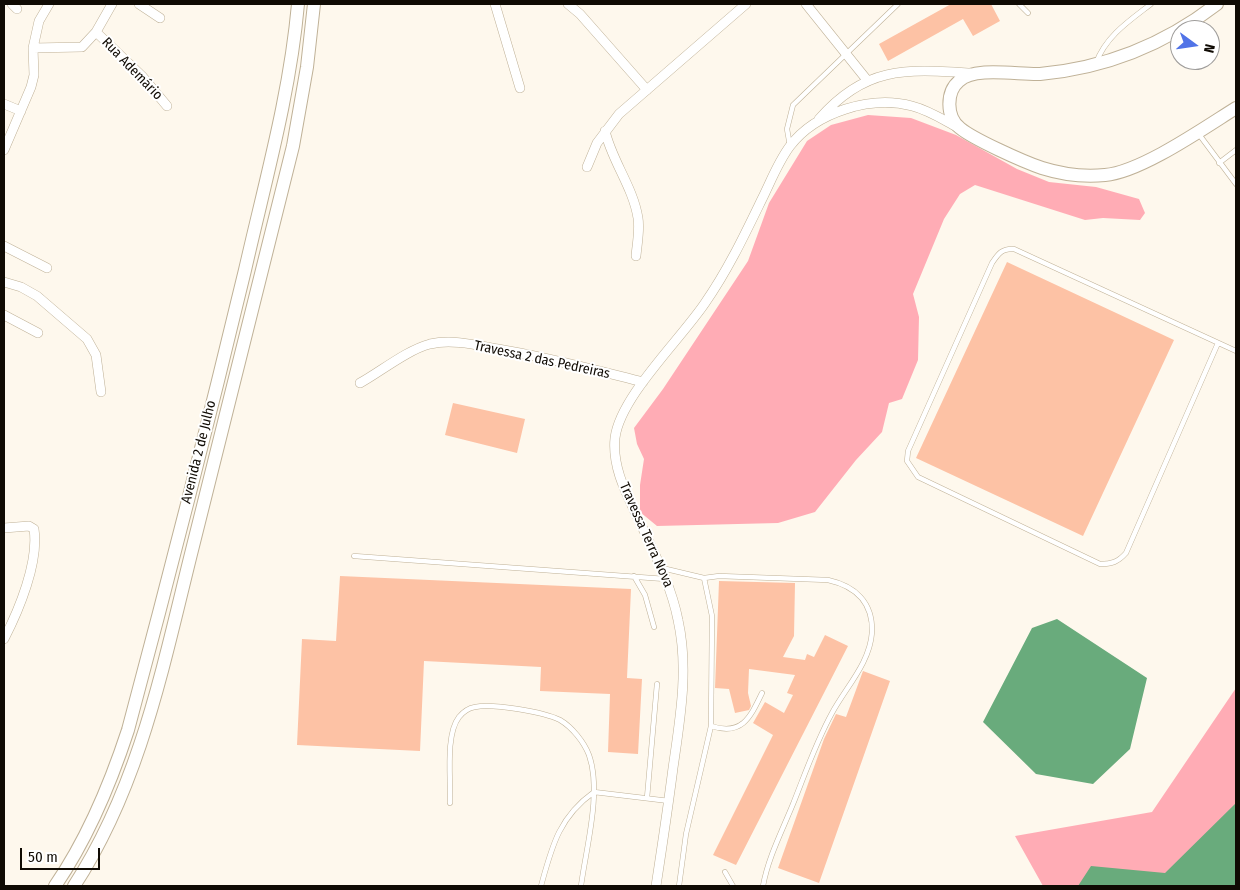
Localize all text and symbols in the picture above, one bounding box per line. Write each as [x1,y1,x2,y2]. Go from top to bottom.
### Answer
north arrow [1170,20,1220,70]
street label: Rua Ademário [98,34,166,104]
text: N [1200,42,1218,55]
street label: Travessa 2 das Pedreiras [472,337,612,383]
street label: Avenida 2 de Julho [178,399,220,505]
street label: Travessa Terra Nova [615,480,677,590]
scale bar [22,838,102,870]
text: 50 m [28,848,58,866]

